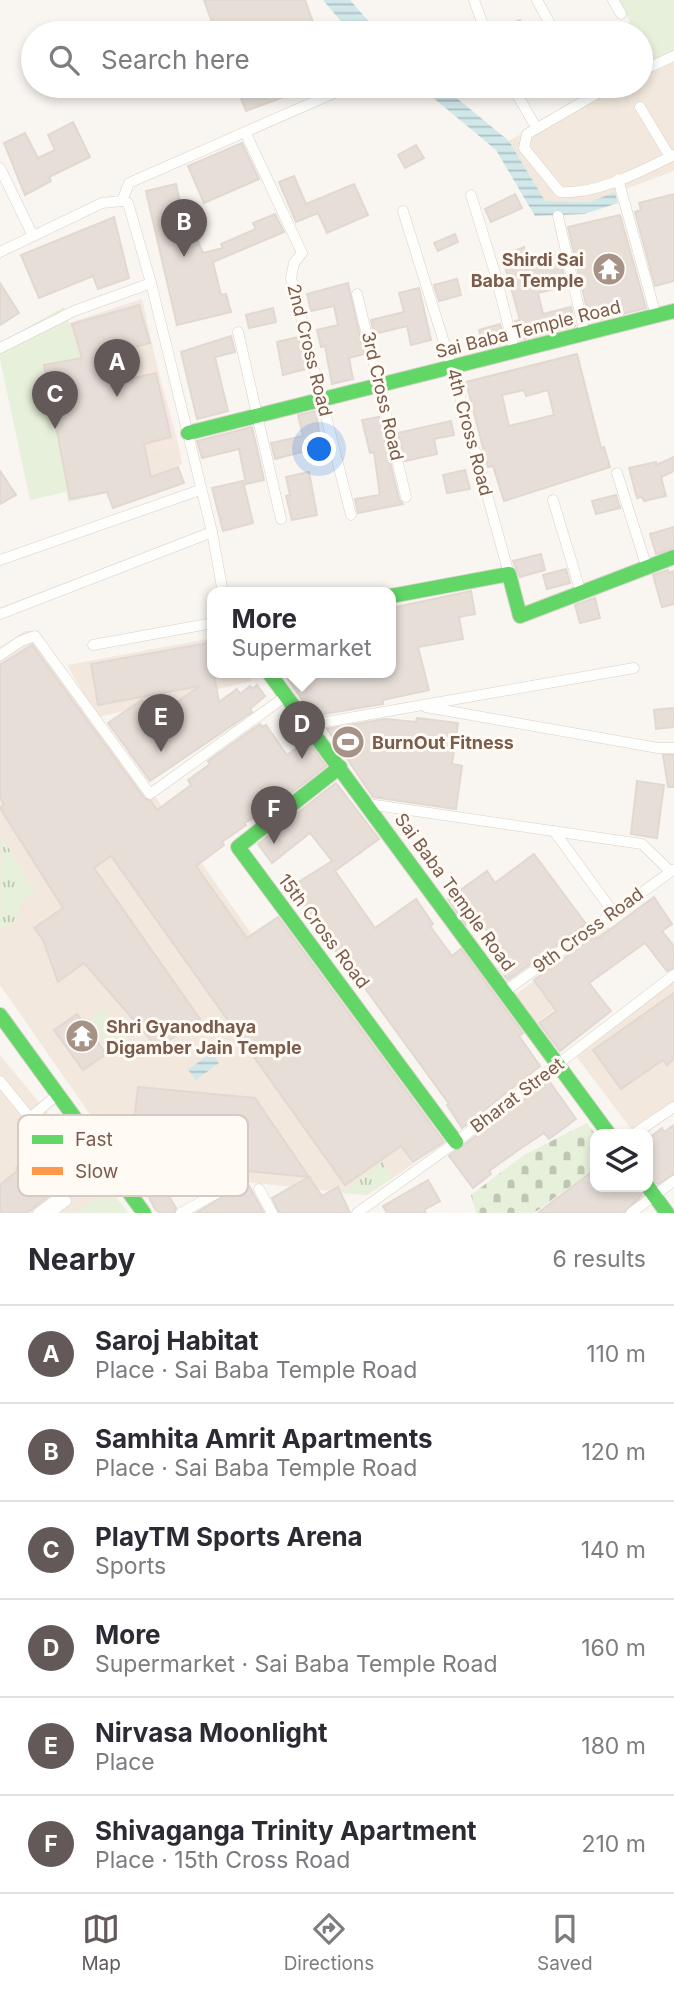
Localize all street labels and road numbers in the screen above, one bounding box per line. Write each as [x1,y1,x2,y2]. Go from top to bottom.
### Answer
street label: 2nd Cross Road [283,282,337,418]
street label: Sai Baba Temple Road [433,296,623,362]
street label: 3rd Cross Road [358,330,408,462]
street label: 4th Cross Road [443,366,497,498]
street label: Sai Baba Temple Road [391,809,519,975]
street label: 15th Cross Road [274,870,374,992]
street label: 9th Cross Road [529,883,647,977]
street label: Bharat Street [466,1053,568,1137]

